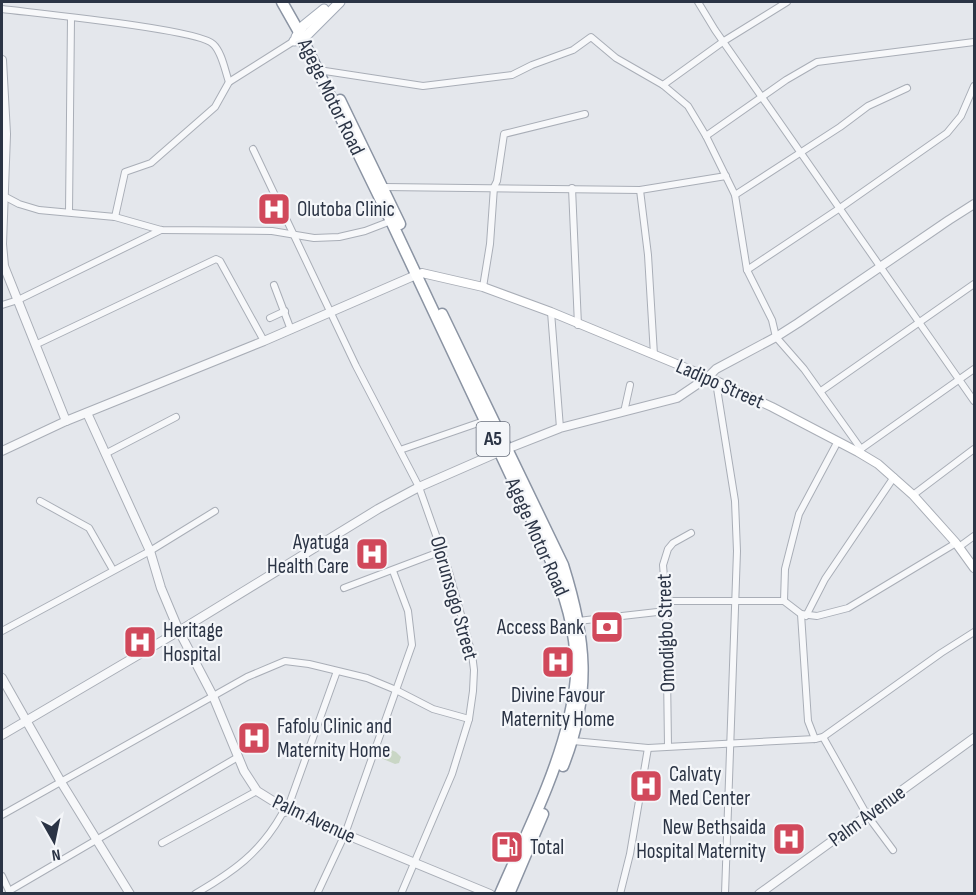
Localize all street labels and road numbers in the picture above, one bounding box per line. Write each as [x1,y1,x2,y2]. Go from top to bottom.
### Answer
street label: Agege Motor Road [292,34,370,159]
street label: Ladipo Street [672,354,768,414]
road number: A5 [476,422,510,456]
street label: Agege Motor Road [499,473,574,600]
street label: Olorunsogo Street [424,533,484,663]
street label: Omodigbo Street [651,573,681,693]
street label: Palm Avenue [824,780,910,852]
street label: Palm Avenue [268,789,360,849]

